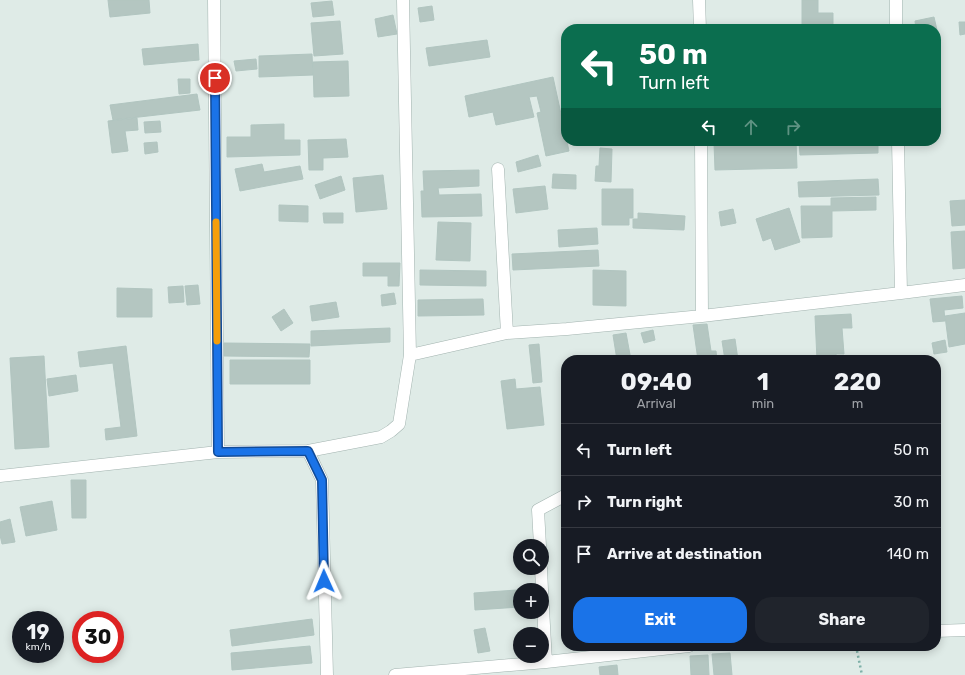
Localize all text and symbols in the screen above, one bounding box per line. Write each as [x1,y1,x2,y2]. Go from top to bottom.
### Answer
text: 50 m [639,38,708,71]
icon: left [573,40,625,92]
pin [198,61,232,95]
icon: arrive [204,67,226,89]
text: Turn left [639,72,709,94]
icon: left [698,116,720,138]
icon: ahead [740,116,762,138]
icon: right [782,116,804,138]
text: 09:40 [621,368,692,396]
text: 1 [757,368,769,396]
text: 220 [834,368,881,396]
text: Arrival [637,396,676,411]
text: min [752,396,774,411]
text: m [852,396,863,411]
icon: left [573,439,595,461]
text: Turn left [607,441,672,459]
text: 50 m [894,441,929,459]
icon: right [573,491,595,513]
text: Turn right [607,493,682,511]
text: 30 m [893,493,929,511]
map controls [513,539,549,663]
button: search [513,539,549,575]
icon: arrive [573,543,595,565]
text: Arrive at destination [607,545,762,563]
text: 140 m [887,545,929,563]
position arrow [303,560,345,602]
button: + [513,583,549,619]
button: Exit [573,597,747,643]
button: Share [755,597,929,643]
speed limit sign: 30 [72,611,124,663]
text: 19 [27,620,49,644]
button: − [513,627,549,663]
text: km/h [26,641,50,653]

